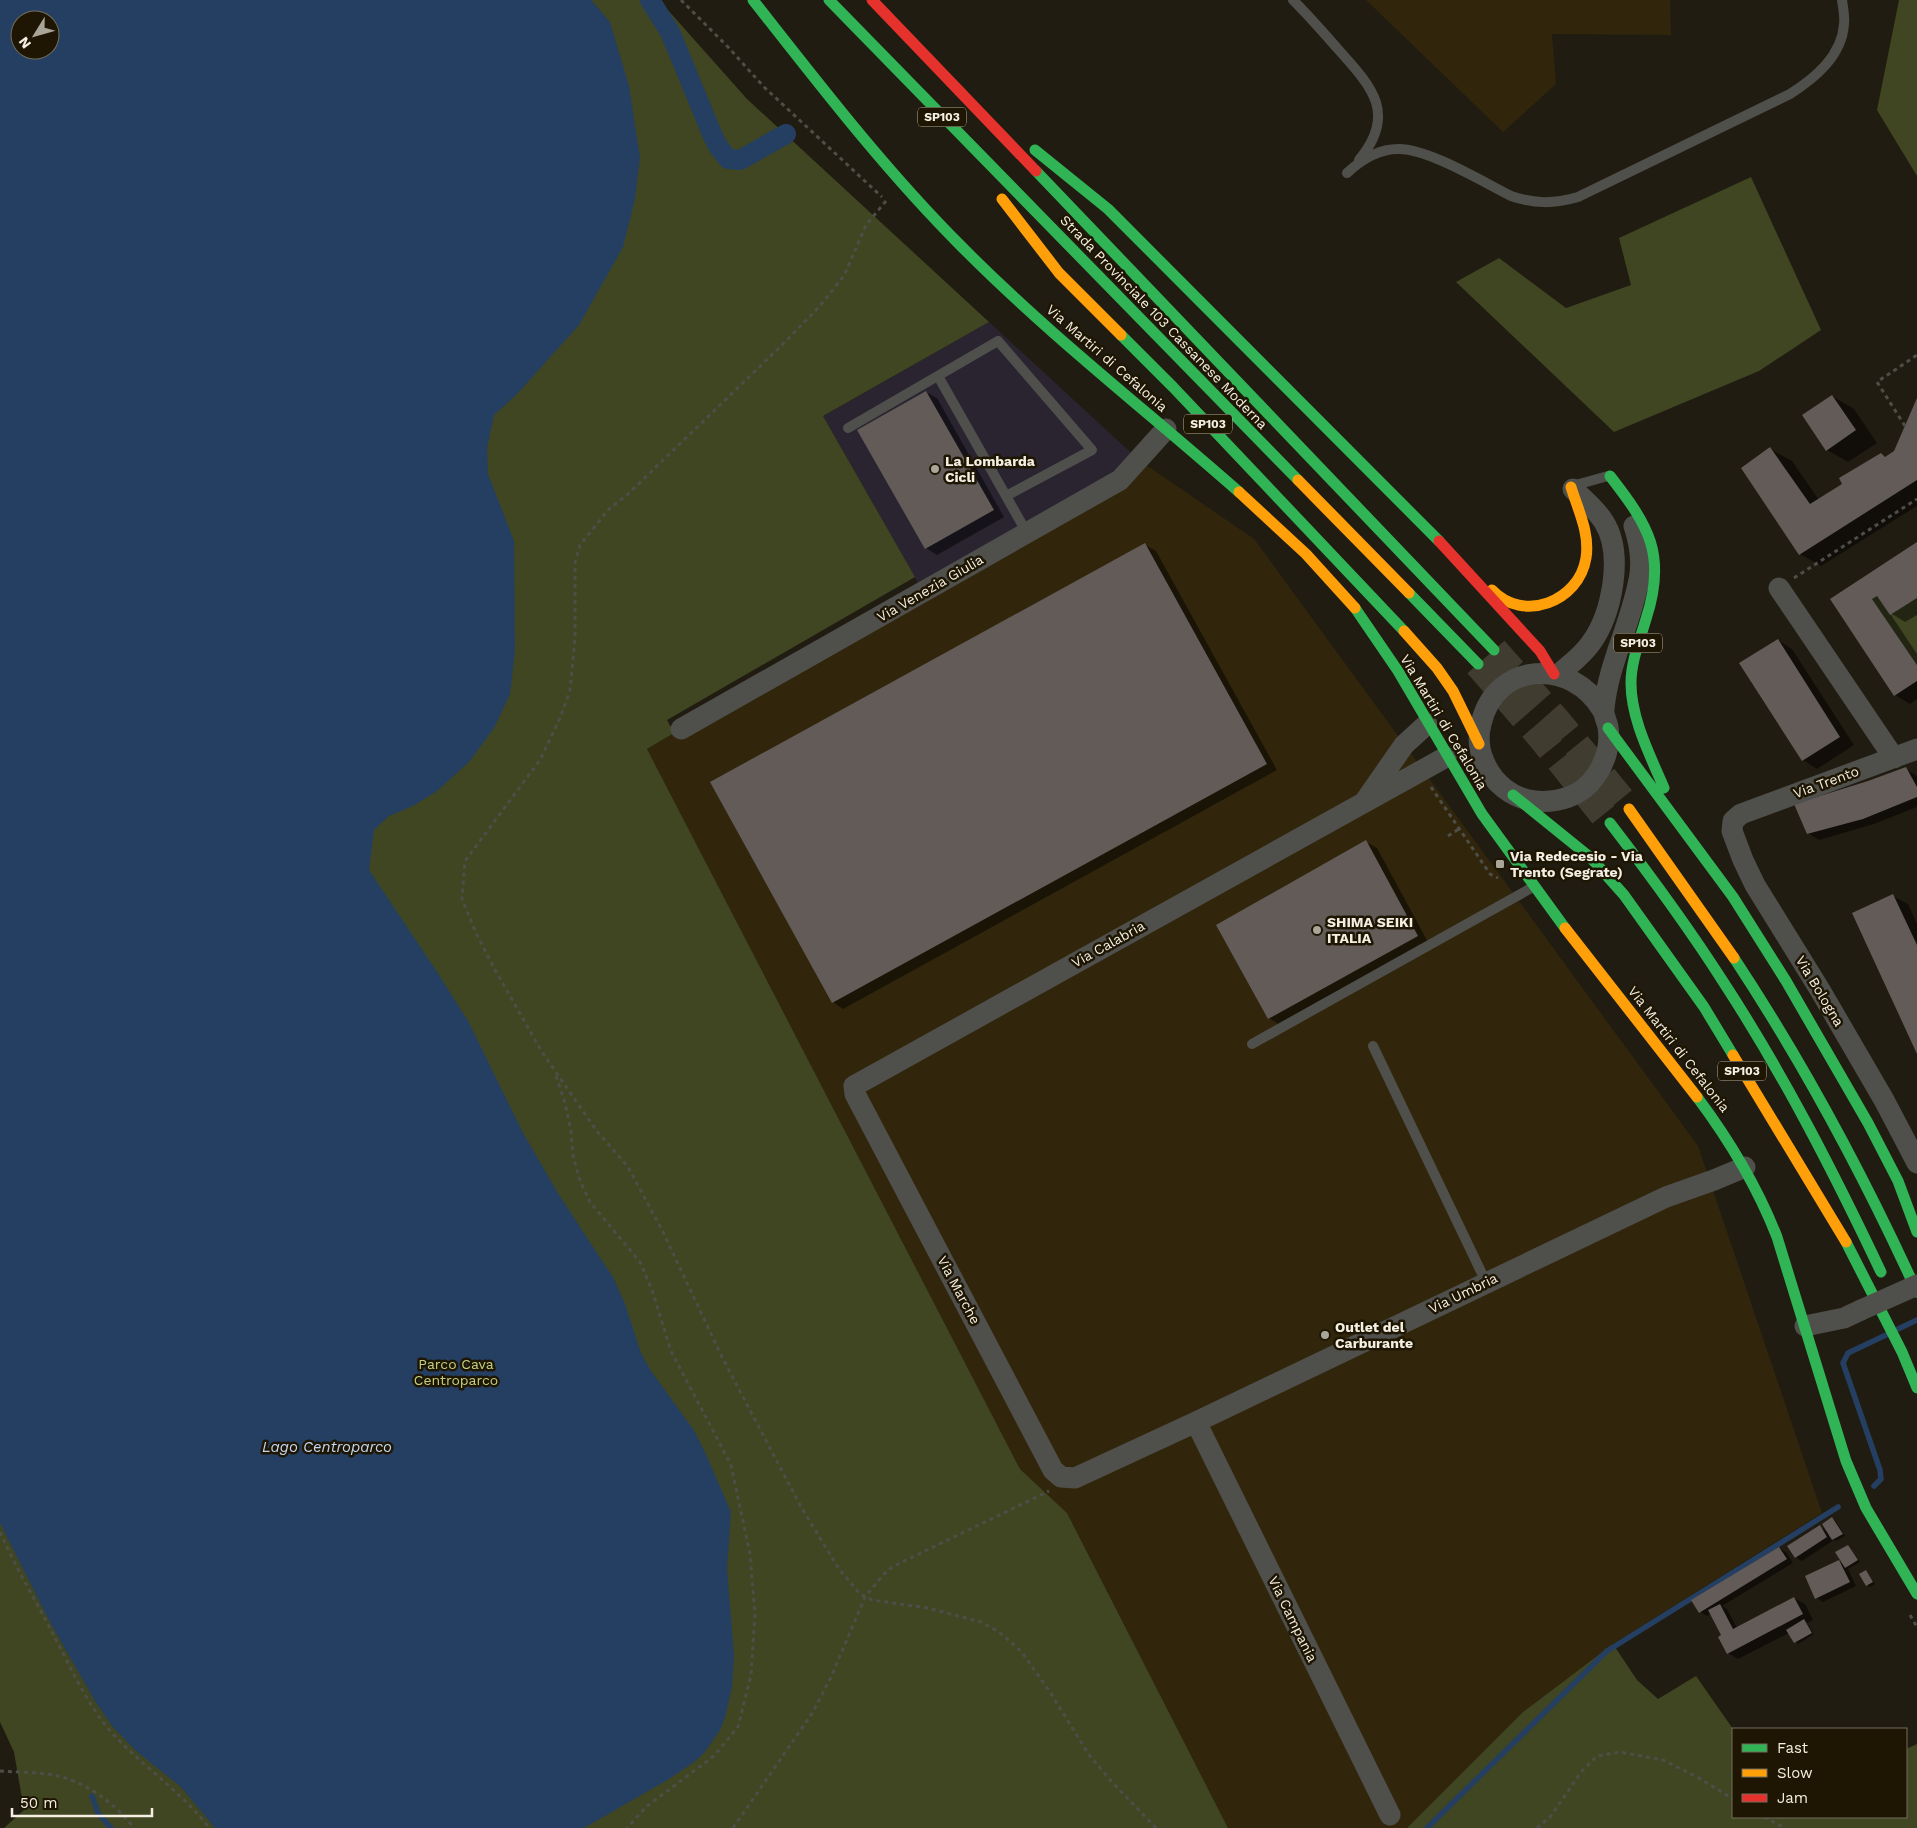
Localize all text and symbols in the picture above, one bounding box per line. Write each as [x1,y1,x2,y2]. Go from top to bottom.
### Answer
north arrow [10,10,60,60]
text: N [15,34,34,52]
road number: SP103 [918,108,966,126]
street label: Strada Provinciale 103 Cassanese Moderna [1057,212,1271,432]
street label: Via Martiri di Cefalonia [1043,301,1171,415]
road number: SP103 [1184,414,1232,434]
place label: La Lombarda Cicli [945,453,1036,485]
marker: La Lombarda Cicli [929,463,941,475]
street label: Via Venezia Giulia [874,551,986,625]
road number: SP103 [1614,634,1662,652]
street label: Via Martiri di Cefalonia [1397,651,1491,793]
street label: Via Trento [1791,763,1861,801]
place label: Via Redecesio - Via Trento (Segrate) [1510,848,1644,880]
marker: Via Redecesio - Via Trento (Segrate) [1494,858,1506,870]
place label: SHIMA SEIKI ITALIA [1327,914,1413,946]
street label: Via Calabria [1069,917,1147,971]
marker: SHIMA SEIKI ITALIA [1311,924,1323,936]
street label: Via Bologna [1793,953,1847,1029]
street label: Via Martiri di Cefalonia [1625,983,1733,1115]
road number: SP103 [1718,1062,1766,1080]
street label: Via Marche [934,1253,984,1327]
street label: Via Umbria [1426,1269,1500,1317]
place label: Outlet del Carburante [1335,1319,1413,1351]
marker: Outlet del Carburante [1319,1329,1331,1341]
park label: Parco Cava Centroparco [414,1356,498,1388]
water label: Lago Centroparco [262,1438,392,1456]
street label: Via Campania [1265,1574,1321,1664]
legend [1732,1728,1907,1818]
text: Fast [1777,1739,1809,1757]
text: Slow [1777,1764,1813,1782]
scale bar [12,1786,152,1818]
text: Jam [1777,1789,1808,1807]
text: 50 m [20,1794,57,1812]

